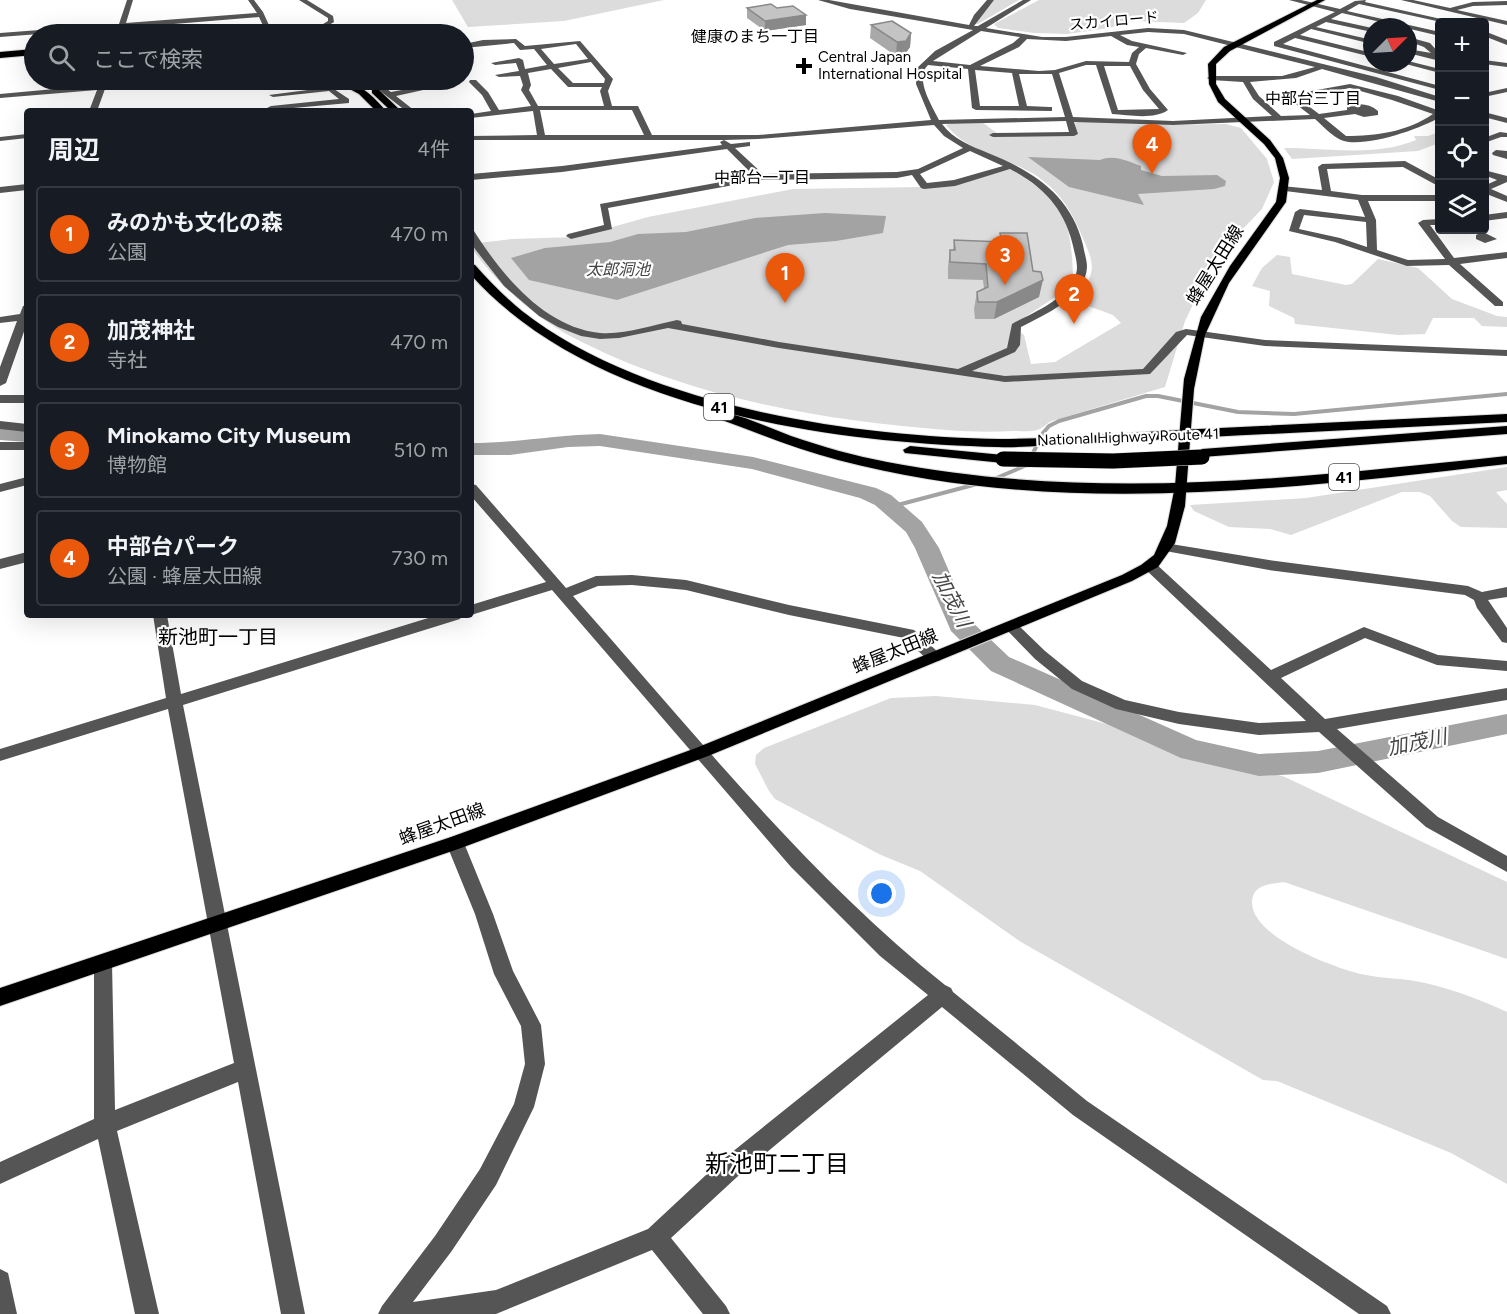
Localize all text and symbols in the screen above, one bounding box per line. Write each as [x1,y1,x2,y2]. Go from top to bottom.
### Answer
street label: スカイロード [1068,8,1160,34]
north arrow [1363,18,1417,72]
map controls [1435,18,1489,234]
button: + [1435,18,1489,72]
search box [24,24,474,90]
district label: 健康のまち一丁目 [691,27,819,46]
icon: search [45,41,78,74]
text: ここで検索 [93,46,203,73]
place label: Central Japan International Hospital [818,48,962,83]
marker: Central Japan International Hospital [795,57,813,75]
button: − [1435,72,1489,126]
district label: 中部台三丁目 [1265,89,1361,108]
pin: 4 [1132,124,1172,174]
button: locate [1435,126,1489,180]
text: 周辺 [48,134,100,166]
text: 4件 [418,137,450,161]
district label: 中部台一丁目 [714,168,810,187]
button: layers [1435,180,1489,234]
text: みのかも文化の森 [107,209,283,236]
street label: 蜂屋太田線 [1182,221,1248,309]
text: 1 [65,222,74,246]
text: 470 m [390,222,448,246]
pin: 3 [986,236,1024,285]
text: 公園 [107,240,147,264]
pin: 1 [766,254,804,303]
water label: 太郎洞池 [586,260,652,279]
pin: 2 [1054,274,1094,324]
text: 加茂神社 [107,317,195,344]
text: 2 [64,330,75,354]
text: 470 m [390,330,448,354]
text: 寺社 [107,348,147,372]
road number: 41 [704,394,734,420]
text: Minokamo City Museum [107,422,351,449]
street label: National Highway Route 41 [1037,425,1219,449]
text: 3 [64,438,75,462]
text: 510 m [393,438,448,462]
text: 博物館 [107,453,167,477]
road number: 41 [1329,464,1359,490]
text: 中部台パーク [107,533,239,560]
text: 4 [63,546,76,570]
text: 730 m [392,546,448,570]
text: 公園 · 蜂屋太田線 [107,564,262,588]
water label: 加茂川 [928,567,977,633]
street label: 蜂屋太田線 [849,624,941,678]
district label: 新池町一丁目 [158,625,278,649]
water label: 加茂川 [1385,724,1451,760]
street label: 蜂屋太田線 [396,798,488,850]
your location [867,879,896,908]
district label: 新池町二丁目 [705,1149,849,1178]

